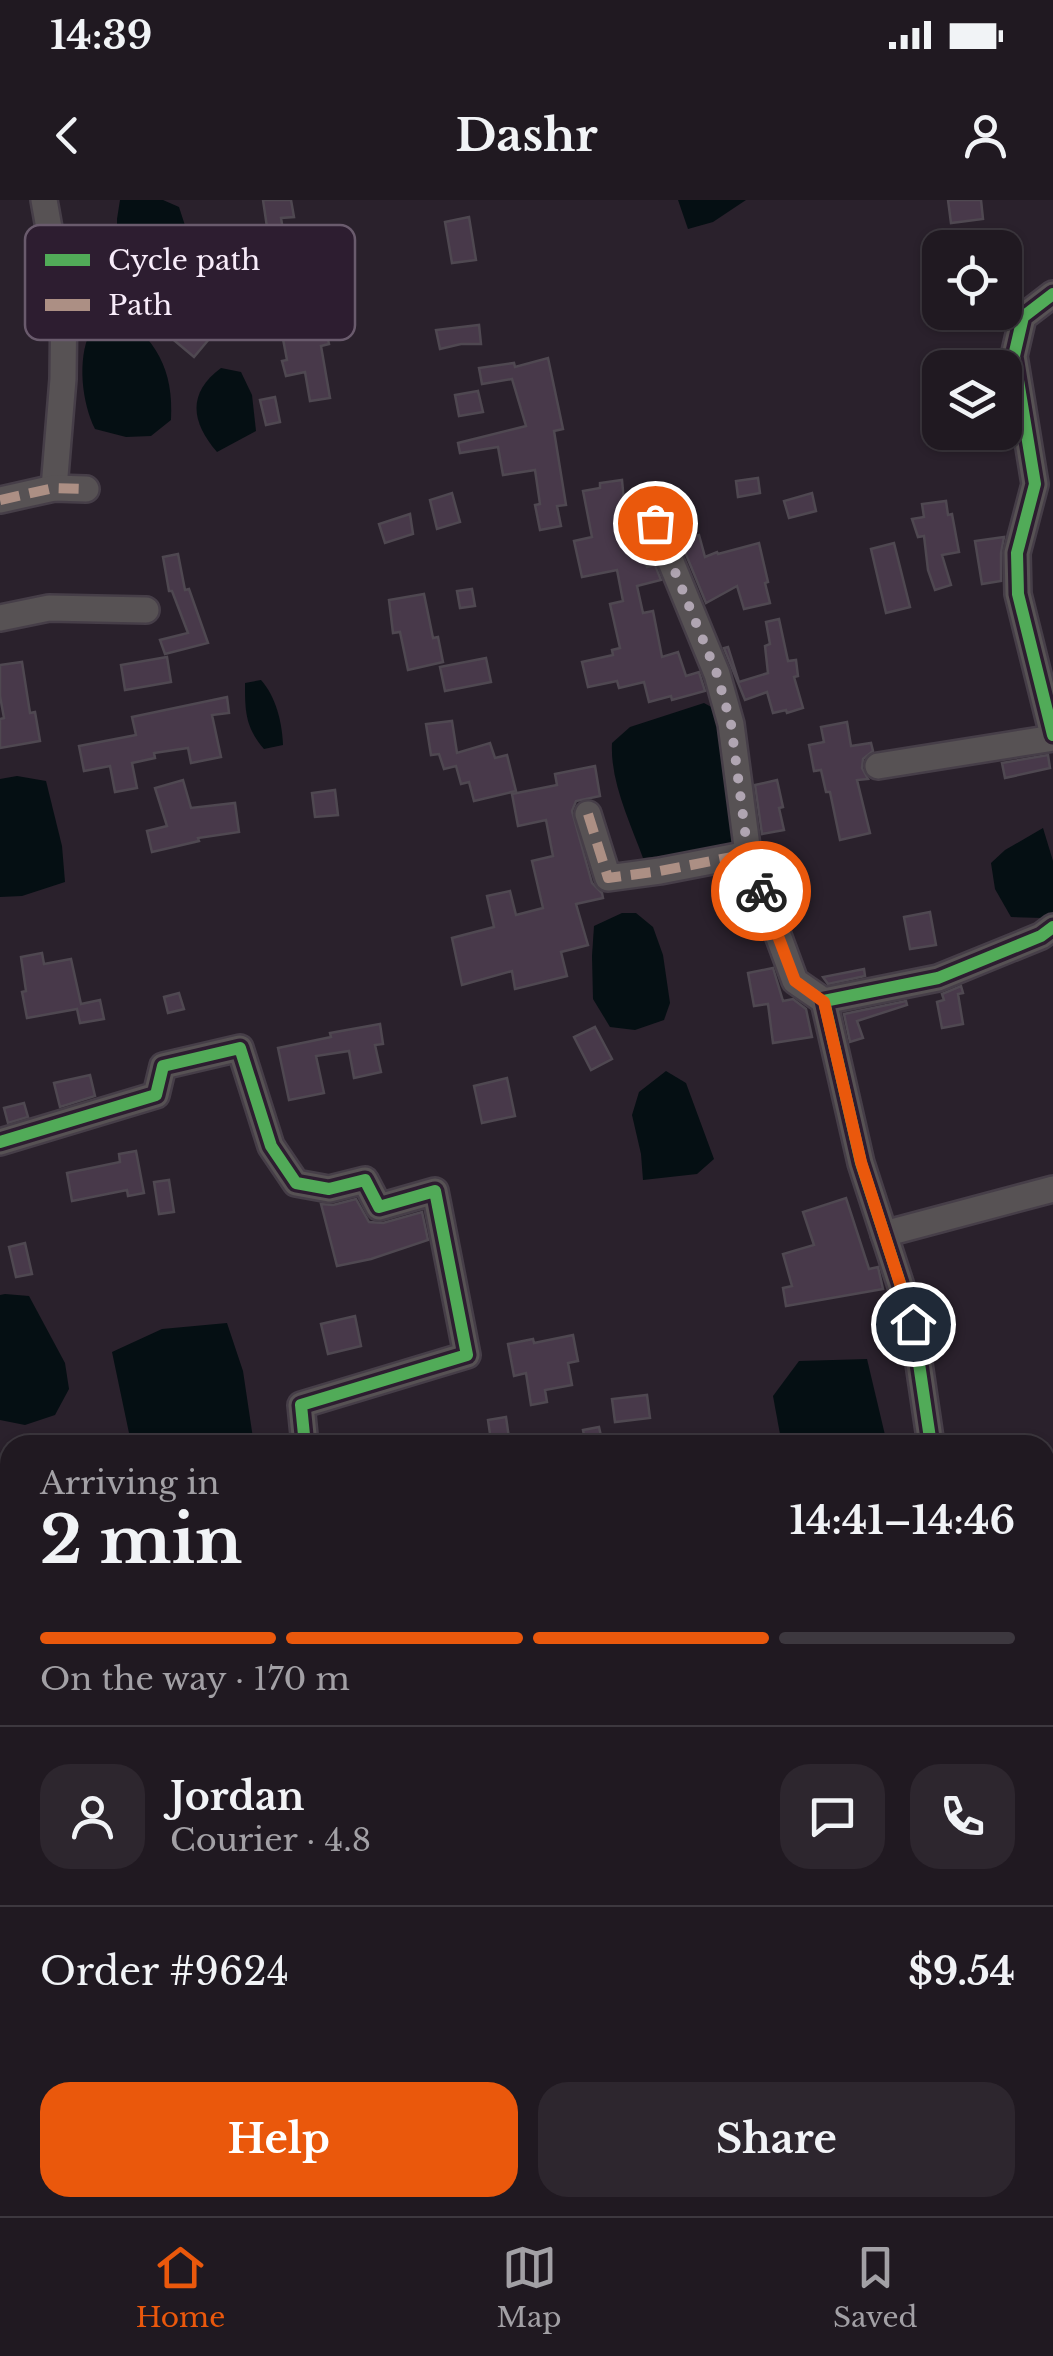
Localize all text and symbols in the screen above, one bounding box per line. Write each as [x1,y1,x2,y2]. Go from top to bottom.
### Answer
text: 14:39 [50,12,152,59]
text: Dashr [455,107,598,163]
icon: back [40,108,95,163]
icon: person [958,108,1013,163]
legend [25,225,355,340]
map controls [922,230,1022,450]
button: locate [922,230,1022,330]
text: Cycle path [108,243,260,278]
text: Path [108,288,172,323]
button: layers [922,350,1022,450]
pin [613,481,698,566]
icon: bag [628,496,683,551]
courier [711,841,811,941]
icon: bike [734,864,789,919]
pin [871,1282,956,1367]
icon: home [886,1297,941,1352]
text: Arriving in [40,1463,219,1503]
text: 14:41–14:46 [789,1497,1015,1544]
text: 2 min [40,1500,242,1581]
text: On the way · 170 m [40,1659,350,1699]
button: person [40,1764,145,1869]
button: chat [780,1764,885,1869]
button: phone [910,1764,1015,1869]
text: Jordan [170,1773,304,1820]
text: Courier · 4.8 [170,1820,371,1860]
text: Order #9624 [40,1948,289,1995]
text: $9.54 [908,1948,1015,1995]
button: Help [40,2082,518,2197]
button: Share [538,2082,1015,2197]
tab: Home [136,2240,225,2335]
tab: Map [497,2240,562,2335]
tab: Saved [833,2240,917,2335]

